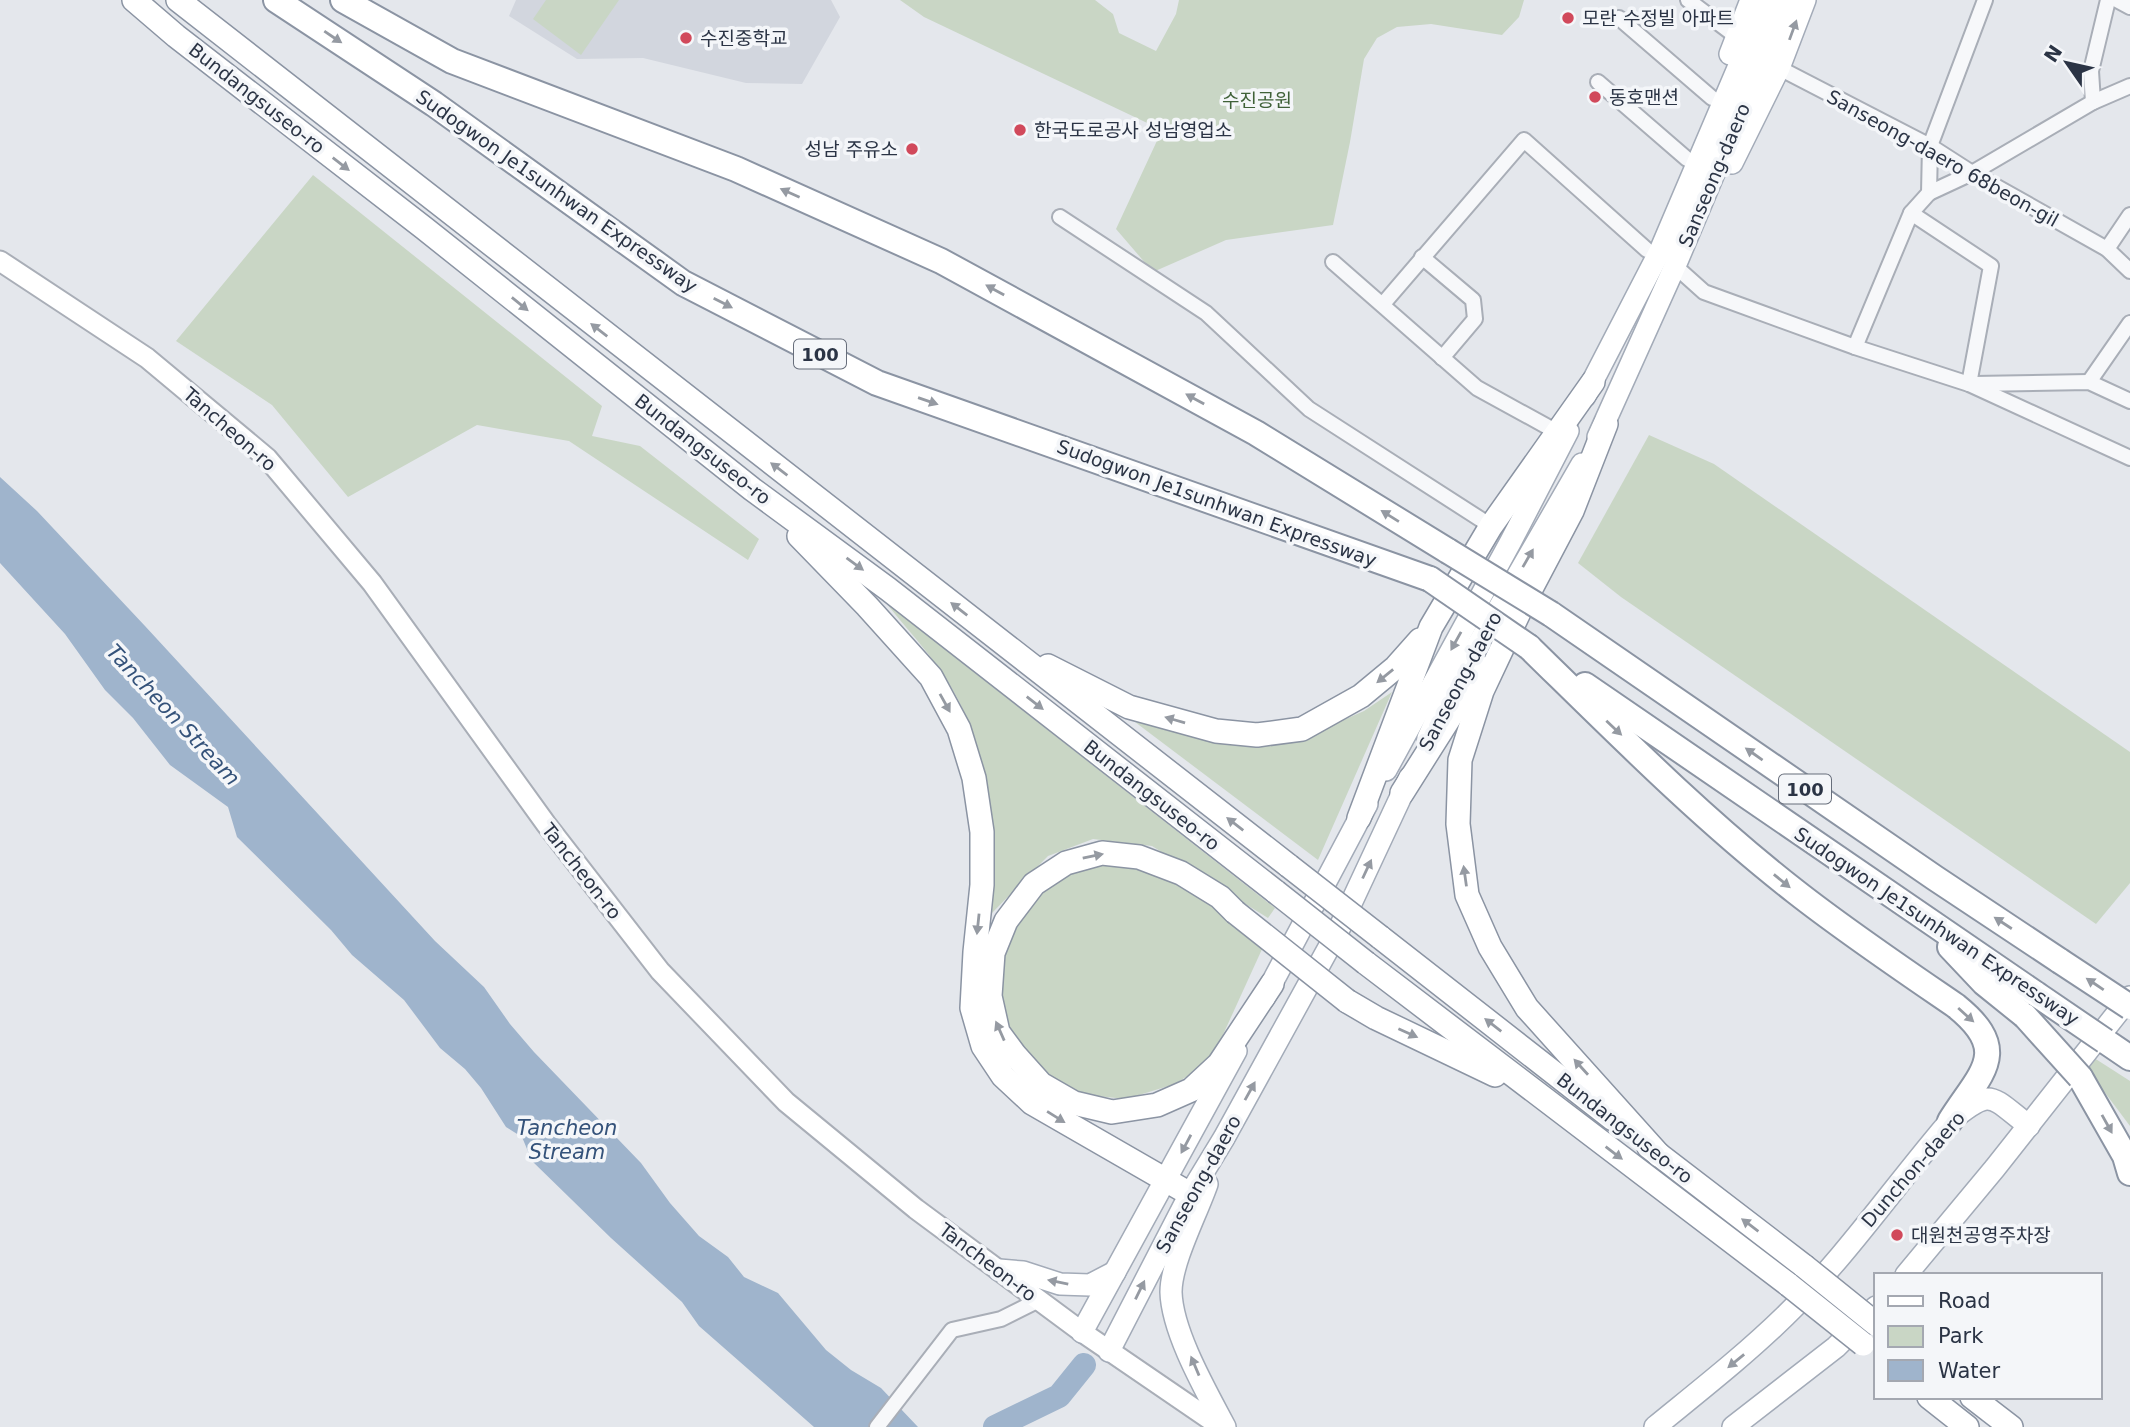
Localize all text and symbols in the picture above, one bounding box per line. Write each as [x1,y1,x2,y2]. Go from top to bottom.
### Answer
place label: 모란 수정빌 아파트 [1582,7,1734,29]
marker: 모란 수정빌 아파트 [1560,10,1576,26]
one-way arrow [1788,20,1799,41]
place label: 수진중학교 [700,27,787,49]
north arrow [2032,28,2102,98]
one-way arrow [324,30,343,43]
marker: 수진중학교 [678,30,694,46]
street label: Bundangsuseo-ro [185,38,329,158]
text: N [2039,41,2066,66]
street label: Sudogwon Je1sunhwan Expressway [412,85,702,297]
street label: Sanseong-daero 68beon-gil [1823,85,2063,231]
place label: 동호맨션 [1609,86,1679,108]
park label: 수진공원 [1222,89,1292,111]
marker: 동호맨션 [1587,89,1603,105]
street label: Sanseong-daero [1674,100,1754,250]
place label: 한국도로공사 성남영업소 [1034,119,1232,141]
marker: 한국도로공사 성남영업소 [1012,122,1028,138]
place label: 성남 주유소 [805,138,898,160]
marker: 성남 주유소 [904,141,920,157]
one-way arrow [332,156,350,171]
one-way arrow [780,187,800,199]
one-way arrow [985,284,1005,296]
one-way arrow [511,297,529,312]
one-way arrow [713,298,733,309]
one-way arrow [591,322,609,337]
road number: 100 [794,340,846,368]
street label: Tancheon-ro [178,382,281,475]
street label: Bundangsuseo-ro [631,389,775,509]
one-way arrow [1185,393,1204,405]
one-way arrow [918,396,939,407]
street label: Sudogwon Je1sunhwan Expressway [1054,435,1380,571]
one-way arrow [770,463,788,477]
one-way arrow [1381,509,1400,522]
one-way arrow [1522,548,1534,568]
one-way arrow [846,557,864,571]
one-way arrow [950,602,968,616]
street label: Sanseong-daero [1414,608,1506,754]
one-way arrow [1450,632,1462,651]
water label: Tancheon Stream [102,640,244,790]
one-way arrow [1376,669,1394,684]
one-way arrow [939,693,951,713]
one-way arrow [1025,696,1043,711]
one-way arrow [1164,714,1186,725]
one-way arrow [1605,720,1622,737]
street label: Bundangsuseo-ro [1080,735,1224,855]
one-way arrow [1745,747,1763,761]
road number: 100 [1779,774,1831,804]
street label: Tancheon-ro [537,818,626,923]
one-way arrow [1226,818,1244,832]
street label: Sudogwon Je1sunhwan Expressway [1791,822,2083,1030]
one-way arrow [1082,850,1104,861]
one-way arrow [1362,858,1373,879]
one-way arrow [1459,865,1470,887]
one-way arrow [1774,873,1791,888]
one-way arrow [972,913,983,935]
one-way arrow [1994,916,2012,930]
one-way arrow [2086,977,2104,991]
one-way arrow [1957,1007,1975,1023]
one-way arrow [1484,1019,1502,1033]
one-way arrow [995,1020,1006,1041]
one-way arrow [1397,1028,1418,1039]
one-way arrow [1573,1058,1589,1076]
street label: Bundangsuseo-ro [1553,1068,1697,1188]
one-way arrow [1244,1082,1256,1101]
street label: Dunchon-daero [1857,1107,1969,1231]
one-way arrow [1046,1111,1065,1124]
street label: Sanseong-daero [1151,1111,1245,1257]
one-way arrow [2101,1114,2113,1134]
water label: Tancheon Stream [517,1116,617,1164]
one-way arrow [1180,1134,1192,1154]
one-way arrow [1605,1146,1623,1160]
street label: Tancheon-ro [934,1218,1041,1306]
one-way arrow [1741,1218,1759,1232]
place label: 대원천공영주차장 [1911,1224,2051,1246]
marker: 대원천공영주차장 [1889,1227,1905,1243]
legend [1874,1273,2102,1399]
one-way arrow [1047,1276,1069,1287]
one-way arrow [1134,1280,1145,1300]
text: Road [1938,1289,1991,1313]
text: Park [1938,1324,1984,1348]
one-way arrow [1727,1353,1744,1368]
one-way arrow [1189,1355,1200,1376]
text: Water [1938,1359,2000,1383]

